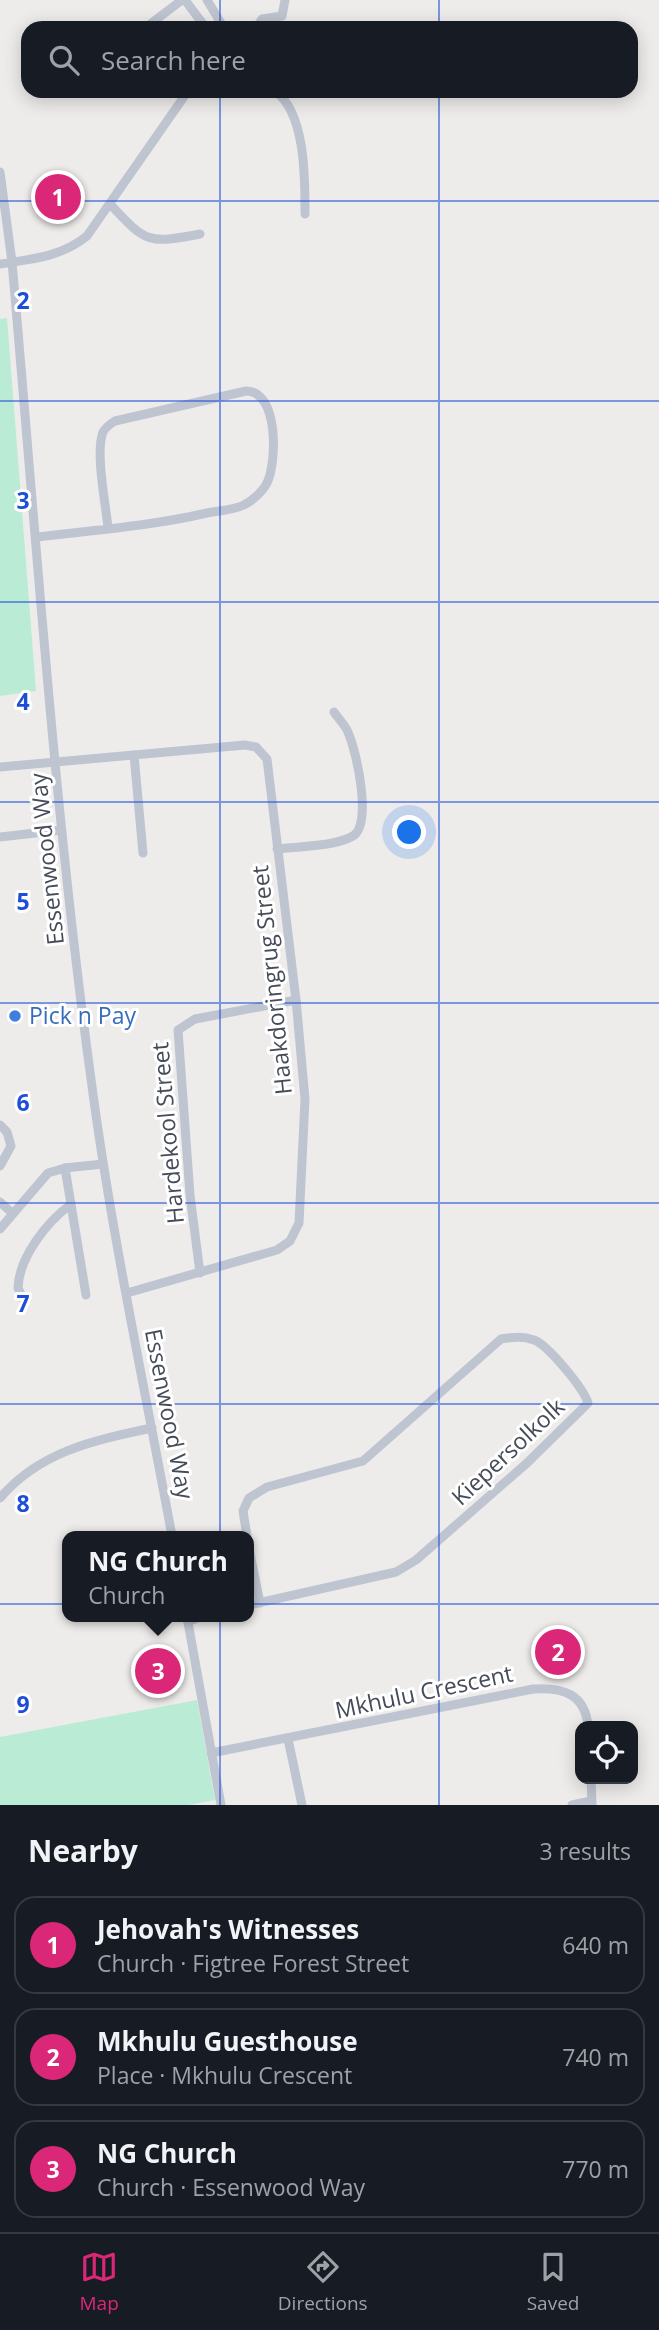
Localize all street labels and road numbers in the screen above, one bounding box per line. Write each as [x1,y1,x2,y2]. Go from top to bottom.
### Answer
street label: Essenwood Way [21,771,71,947]
street label: Haakdoringrug Street [243,864,299,1096]
street label: Hardekool Street [143,1041,191,1225]
street label: Essenwood Way [138,1326,202,1502]
street label: Kiepersolkolk [444,1391,571,1512]
street label: Mkhulu Crescent [332,1657,516,1725]

